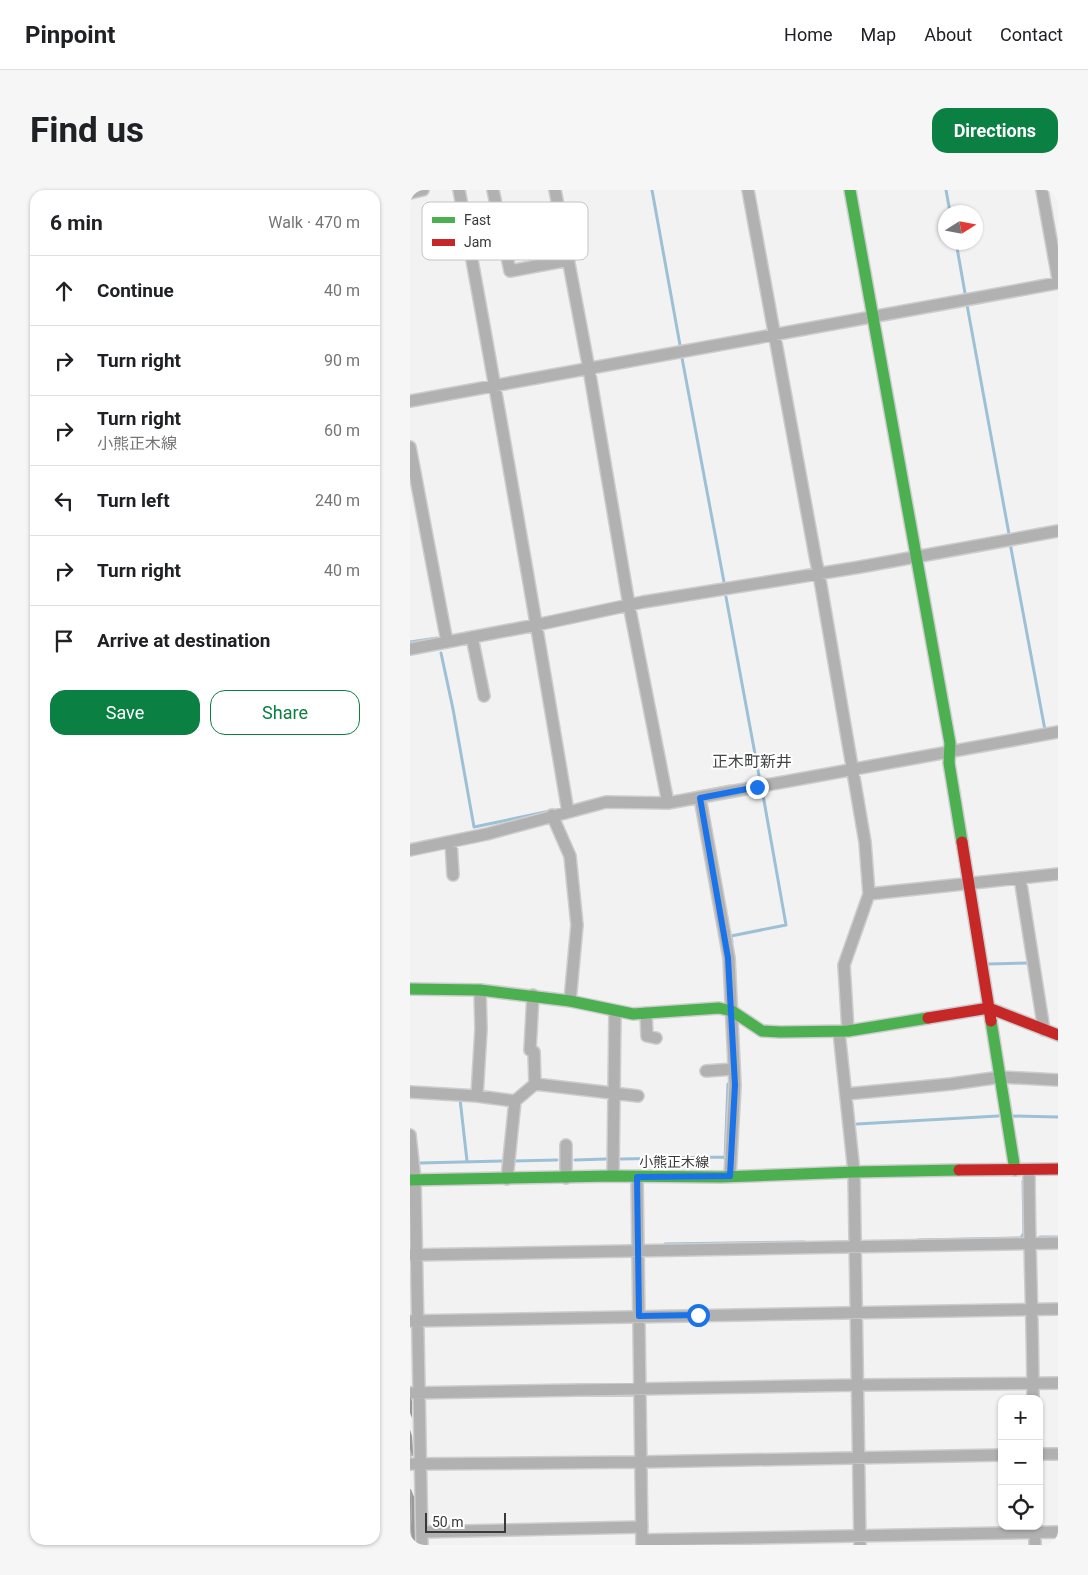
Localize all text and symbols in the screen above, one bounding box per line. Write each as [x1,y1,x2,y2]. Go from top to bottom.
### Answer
text: Pinpoint [25,21,115,49]
text: Home [784,24,833,45]
text: Map [861,24,896,45]
text: About [924,24,972,45]
text: Contact [1000,24,1063,45]
button: Directions [932,108,1058,153]
text: Find us [30,110,144,151]
legend [422,202,588,260]
north arrow [938,205,983,250]
text: 6 min [50,211,103,235]
text: Fast [464,212,491,228]
text: Walk · 470 m [268,213,360,232]
text: Jam [464,234,492,250]
icon: ahead [50,277,78,305]
text: Continue [97,279,174,302]
text: 40 m [324,281,360,300]
icon: right [50,347,78,375]
text: Turn right [97,349,181,372]
text: 90 m [324,351,360,370]
text: Turn right [97,407,181,430]
icon: right [50,417,78,445]
text: 60 m [324,421,360,440]
text: 小熊正木線 [97,434,177,453]
icon: left [50,487,78,515]
text: Turn left [97,489,170,512]
text: 240 m [315,491,360,510]
icon: right [50,557,78,585]
text: Turn right [97,559,181,582]
text: 40 m [324,561,360,580]
icon: arrive [50,627,78,655]
text: Arrive at destination [97,629,270,652]
button: Save [50,690,200,735]
button: Share [210,690,360,735]
district label: 正木町新井 [712,752,792,771]
route end [746,776,769,799]
street label: 小熊正木線 [639,1154,709,1170]
route start [687,1304,710,1327]
map controls [998,1395,1043,1530]
button: + [998,1395,1043,1440]
button: − [998,1440,1043,1485]
button: locate [998,1485,1043,1530]
scale bar [425,1510,506,1533]
text: 50 m [432,1514,464,1530]

